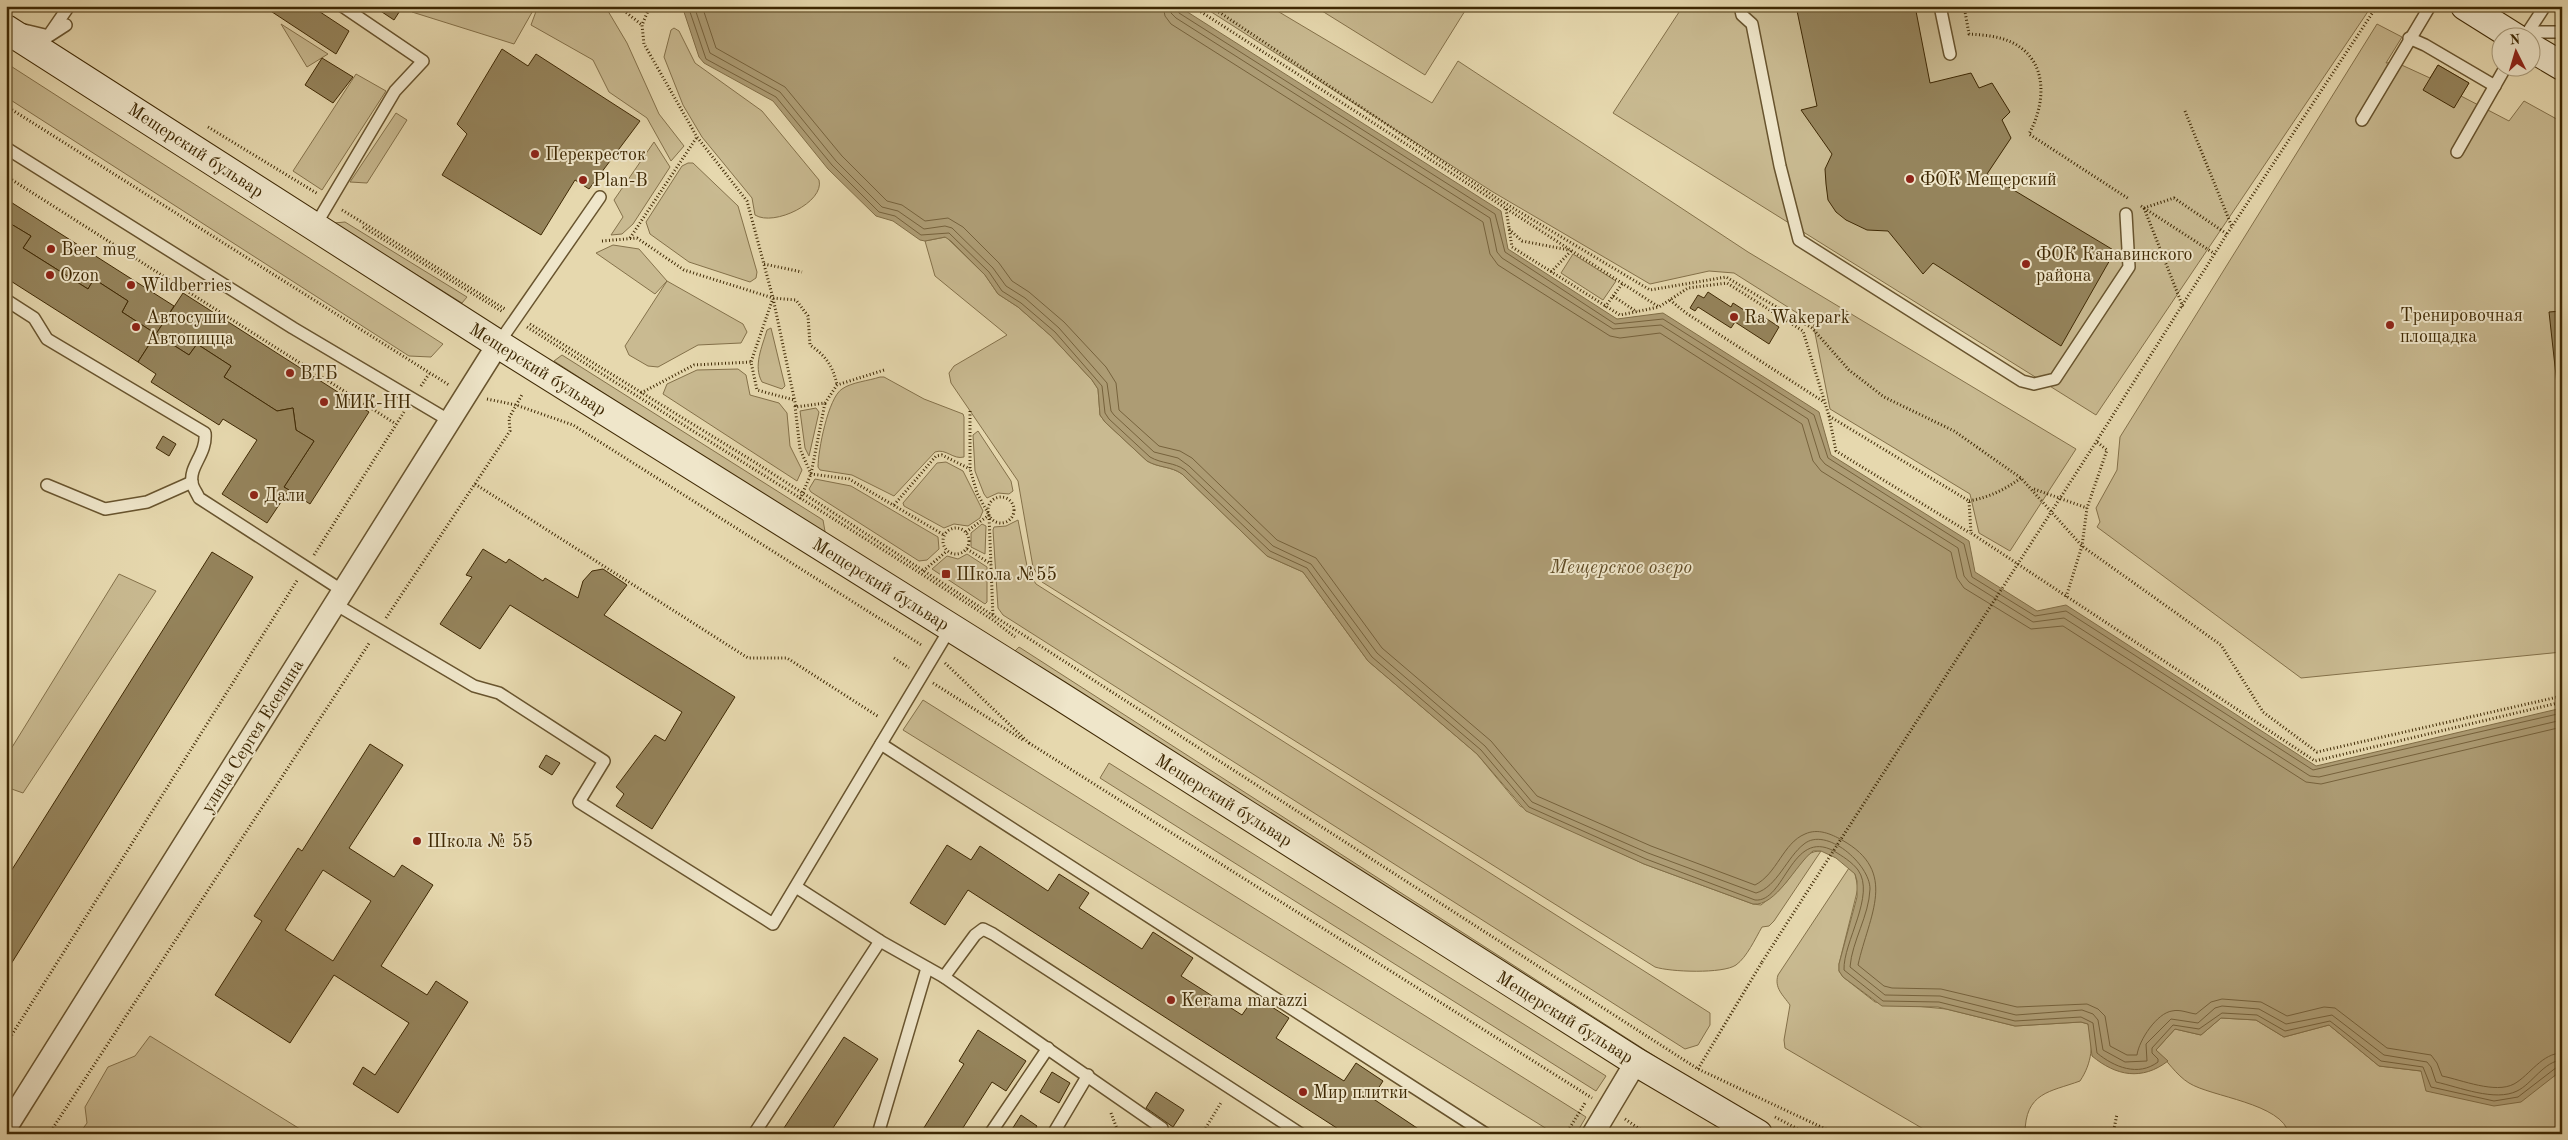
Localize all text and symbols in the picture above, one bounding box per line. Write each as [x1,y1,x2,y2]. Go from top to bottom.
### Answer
north arrow [2490,28,2540,78]
text: N [2509,33,2521,47]
street label: Мещерский бульвар [124,100,266,201]
place label: Перекресток [545,146,646,164]
marker: Перекресток [529,148,541,160]
place label: ФОК Мещерский [1920,171,2057,189]
place label: Plan-B [593,172,648,190]
marker: ФОК Мещерский [1904,173,1916,185]
marker: Plan-B [577,174,589,186]
place label: Beer mug [61,241,136,259]
marker: Beer mug [45,243,57,255]
place label: ФОК Канавинского района [2036,246,2193,285]
marker: ФОК Канавинского района [2020,258,2032,270]
place label: Ozon [60,267,99,285]
marker: Ozon [44,269,56,281]
place label: Wildberries [141,277,232,295]
marker: Wildberries [125,279,137,291]
place label: Тренировочная площадка [2400,307,2523,346]
place label: Автосуши Автопицца [146,309,234,348]
place label: Ra Wakepark [1744,309,1850,327]
marker: Ra Wakepark [1728,311,1740,323]
marker: Тренировочная площадка [2384,319,2396,331]
street label: Мещерский бульвар [466,320,609,419]
marker: Автосуши Автопицца [130,321,142,333]
place label: ВТБ [300,365,338,383]
marker: ВТБ [284,367,296,379]
place label: МИК-НН [334,394,411,412]
marker: МИК-НН [318,396,330,408]
place label: Дали [264,487,305,505]
marker: Дали [248,489,260,501]
street label: Мещерский бульвар [809,535,952,634]
water label: Мещерское озеро [1549,559,1692,578]
place label: Школа №55 [956,566,1057,584]
marker: Школа №55 [940,568,952,580]
street label: улица Сергея Есенина [198,657,307,816]
street label: Мещерский бульвар [1152,751,1295,850]
place label: Школа № 55 [427,833,533,851]
marker: Школа № 55 [411,835,423,847]
street label: Мещерский бульвар [1493,968,1636,1067]
place label: Kerama marazzi [1181,992,1308,1010]
marker: Kerama marazzi [1165,994,1177,1006]
place label: Мир плитки [1313,1084,1408,1102]
marker: Мир плитки [1297,1086,1309,1098]

